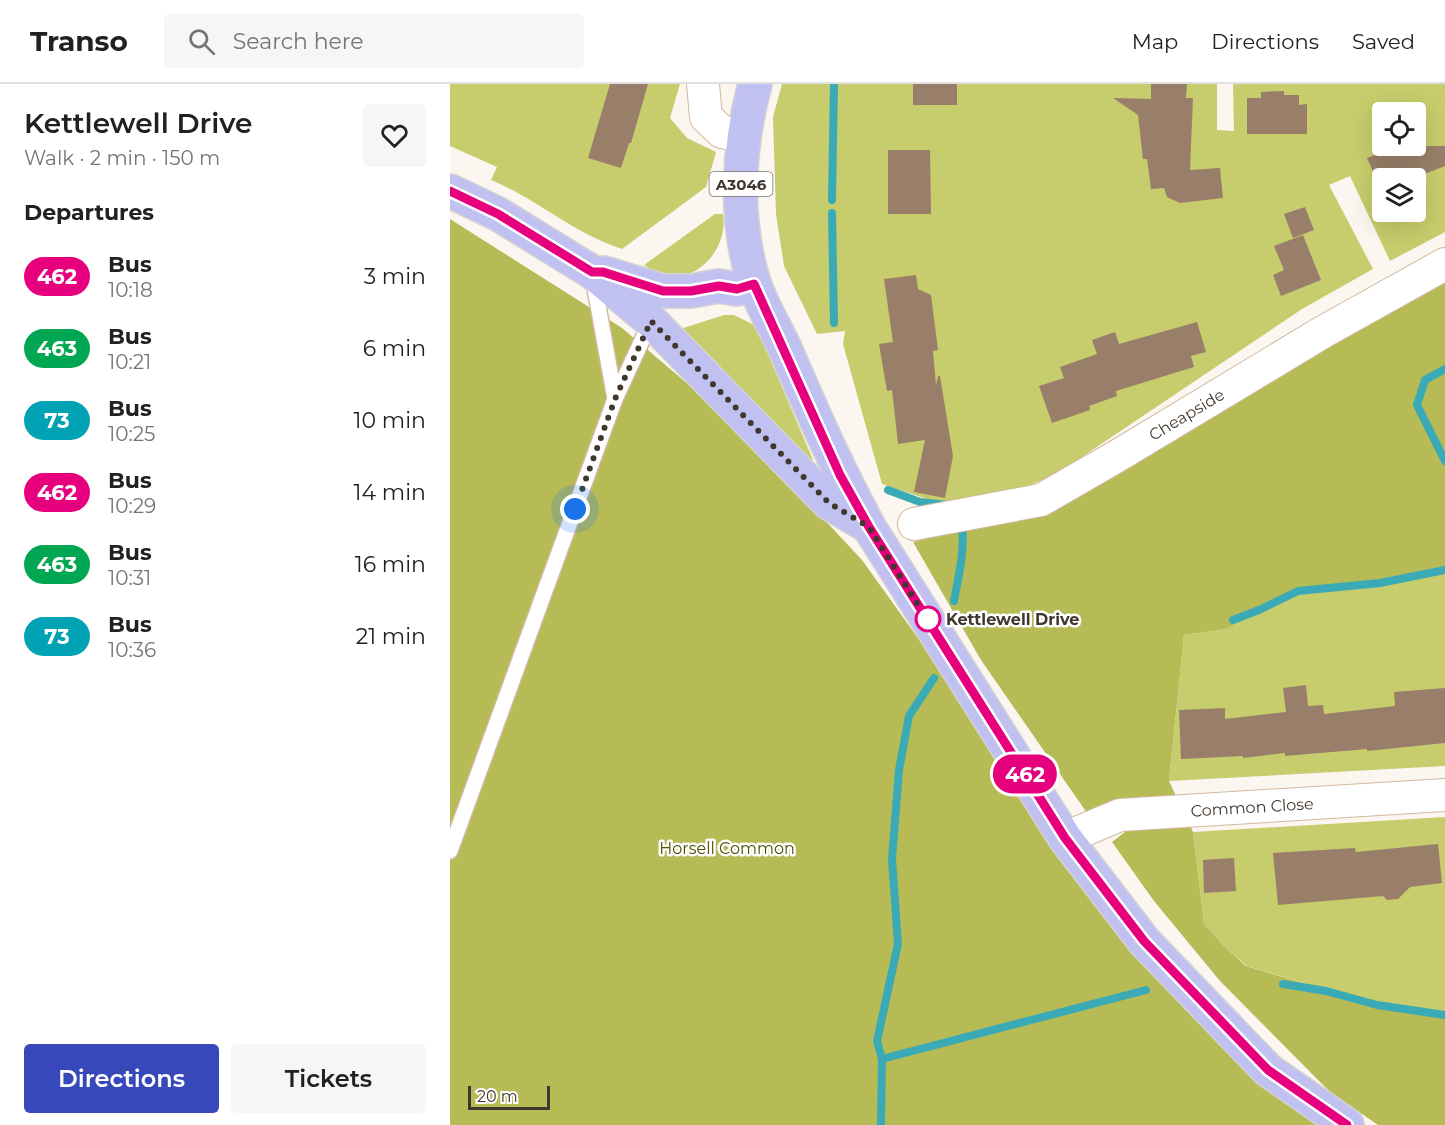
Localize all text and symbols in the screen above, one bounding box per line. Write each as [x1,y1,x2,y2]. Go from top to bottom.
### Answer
search box [164,14,584,68]
text: Transo [30,24,128,58]
icon: search [185,25,218,58]
text: Search here [233,28,364,55]
text: Map [1132,29,1178,54]
text: Directions [1211,29,1319,54]
text: Saved [1352,29,1415,54]
map controls [1372,102,1426,222]
button: locate [1372,102,1426,156]
button: heart [363,104,426,167]
text: Kettlewell Drive [24,106,252,140]
text: Walk · 2 min · 150 m [24,146,220,170]
button: layers [1372,168,1426,222]
road number: A3046 [710,172,772,196]
text: Departures [24,199,154,226]
text: Bus [108,251,152,278]
text: 3 min [364,263,426,290]
text: 462 [37,264,77,289]
text: 10:18 [108,278,153,302]
text: Bus [108,323,152,350]
text: 6 min [363,335,426,362]
text: 463 [37,336,77,361]
text: 10:21 [108,350,151,374]
street label: Cheapside [1145,384,1228,444]
text: Bus [108,395,152,422]
text: 10 min [354,407,426,434]
text: 73 [44,408,70,433]
text: 10:25 [108,422,155,446]
text: Bus [108,467,152,494]
text: 14 min [354,479,426,506]
text: 462 [37,480,77,505]
text: 10:29 [108,494,156,518]
your location [560,494,590,524]
text: Bus [108,539,152,566]
text: 16 min [355,551,426,578]
text: 463 [37,552,77,577]
text: 10:31 [108,566,151,590]
marker: Kettlewell Drive [915,606,941,632]
place label: Kettlewell Drive [946,610,1079,629]
text: Bus [108,611,152,638]
text: 21 min [356,623,426,650]
text: 73 [44,624,70,649]
text: 10:36 [108,638,156,662]
line badge: 462 [990,754,1060,794]
text: 462 [1005,762,1045,787]
street label: Common Close [1190,794,1314,820]
park label: Horsell Common [659,839,795,858]
button: Directions [24,1044,219,1113]
button: Tickets [231,1044,426,1113]
scale bar [468,1083,550,1110]
text: 20 m [477,1087,518,1106]

